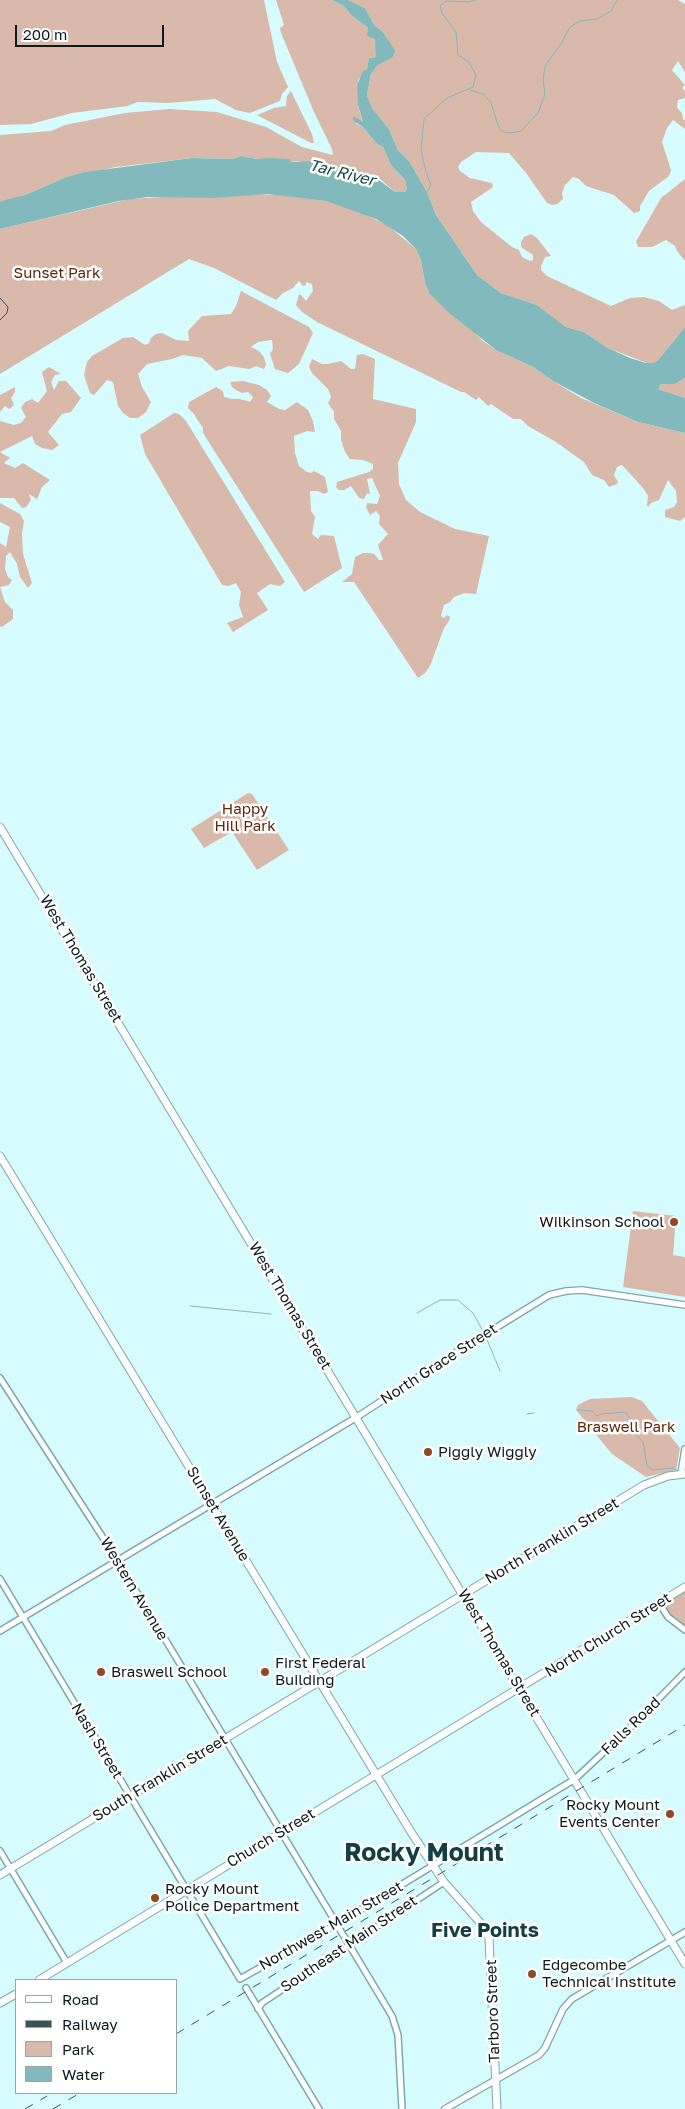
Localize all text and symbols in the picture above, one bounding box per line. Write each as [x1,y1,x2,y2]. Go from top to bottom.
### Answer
scale bar [18,15,166,47]
text: 200 m [23,25,67,43]
water label: Tar River [307,156,377,190]
park label: Sunset Park [14,264,100,282]
park label: Happy Hill Park [214,800,276,835]
street label: West Thomas Street [36,892,126,1026]
place label: Wilkinson School [539,1213,664,1231]
marker: Wilkinson School [668,1216,680,1228]
street label: West Thomas Street [245,1239,335,1373]
street label: North Grace Street [377,1320,501,1408]
park label: Braswell Park [577,1418,675,1436]
place label: Piggly Wiggly [438,1443,537,1461]
marker: Piggly Wiggly [422,1446,434,1458]
street label: Sunset Avenue [183,1463,253,1565]
street label: North Franklin Street [482,1494,622,1588]
street label: Western Avenue [96,1534,172,1644]
street label: West Thomas Street [454,1586,544,1720]
street label: North Church Street [542,1589,674,1681]
place label: First Federal Building [275,1654,366,1689]
place label: Braswell School [111,1663,227,1681]
marker: Braswell School [95,1666,107,1678]
marker: First Federal Building [259,1666,271,1678]
street label: Falls Road [598,1693,664,1759]
street label: Nash Street [67,1700,127,1782]
street label: South Franklin Street [90,1731,230,1825]
place label: Rocky Mount Events Center [559,1796,660,1831]
street label: Church Street [224,1805,318,1871]
marker: Rocky Mount Events Center [664,1808,676,1820]
district label: Rocky Mount [344,1838,504,1868]
street label: Northwest Main Street [256,1878,406,1974]
place label: Rocky Mount Police Department [165,1880,299,1915]
marker: Rocky Mount Police Department [149,1892,161,1904]
street label: Southeast Main Street [277,1892,421,1996]
district label: Five Points [431,1919,539,1943]
place label: Edgecombe Technical Institute [542,1956,676,1991]
street label: Tarboro Street [482,1959,504,2063]
marker: Edgecombe Technical Institute [526,1968,538,1980]
legend [15,1979,178,2094]
text: Road [62,1990,99,2008]
text: Railway [62,2015,118,2033]
text: Park [62,2040,94,2058]
text: Water [62,2065,105,2083]

